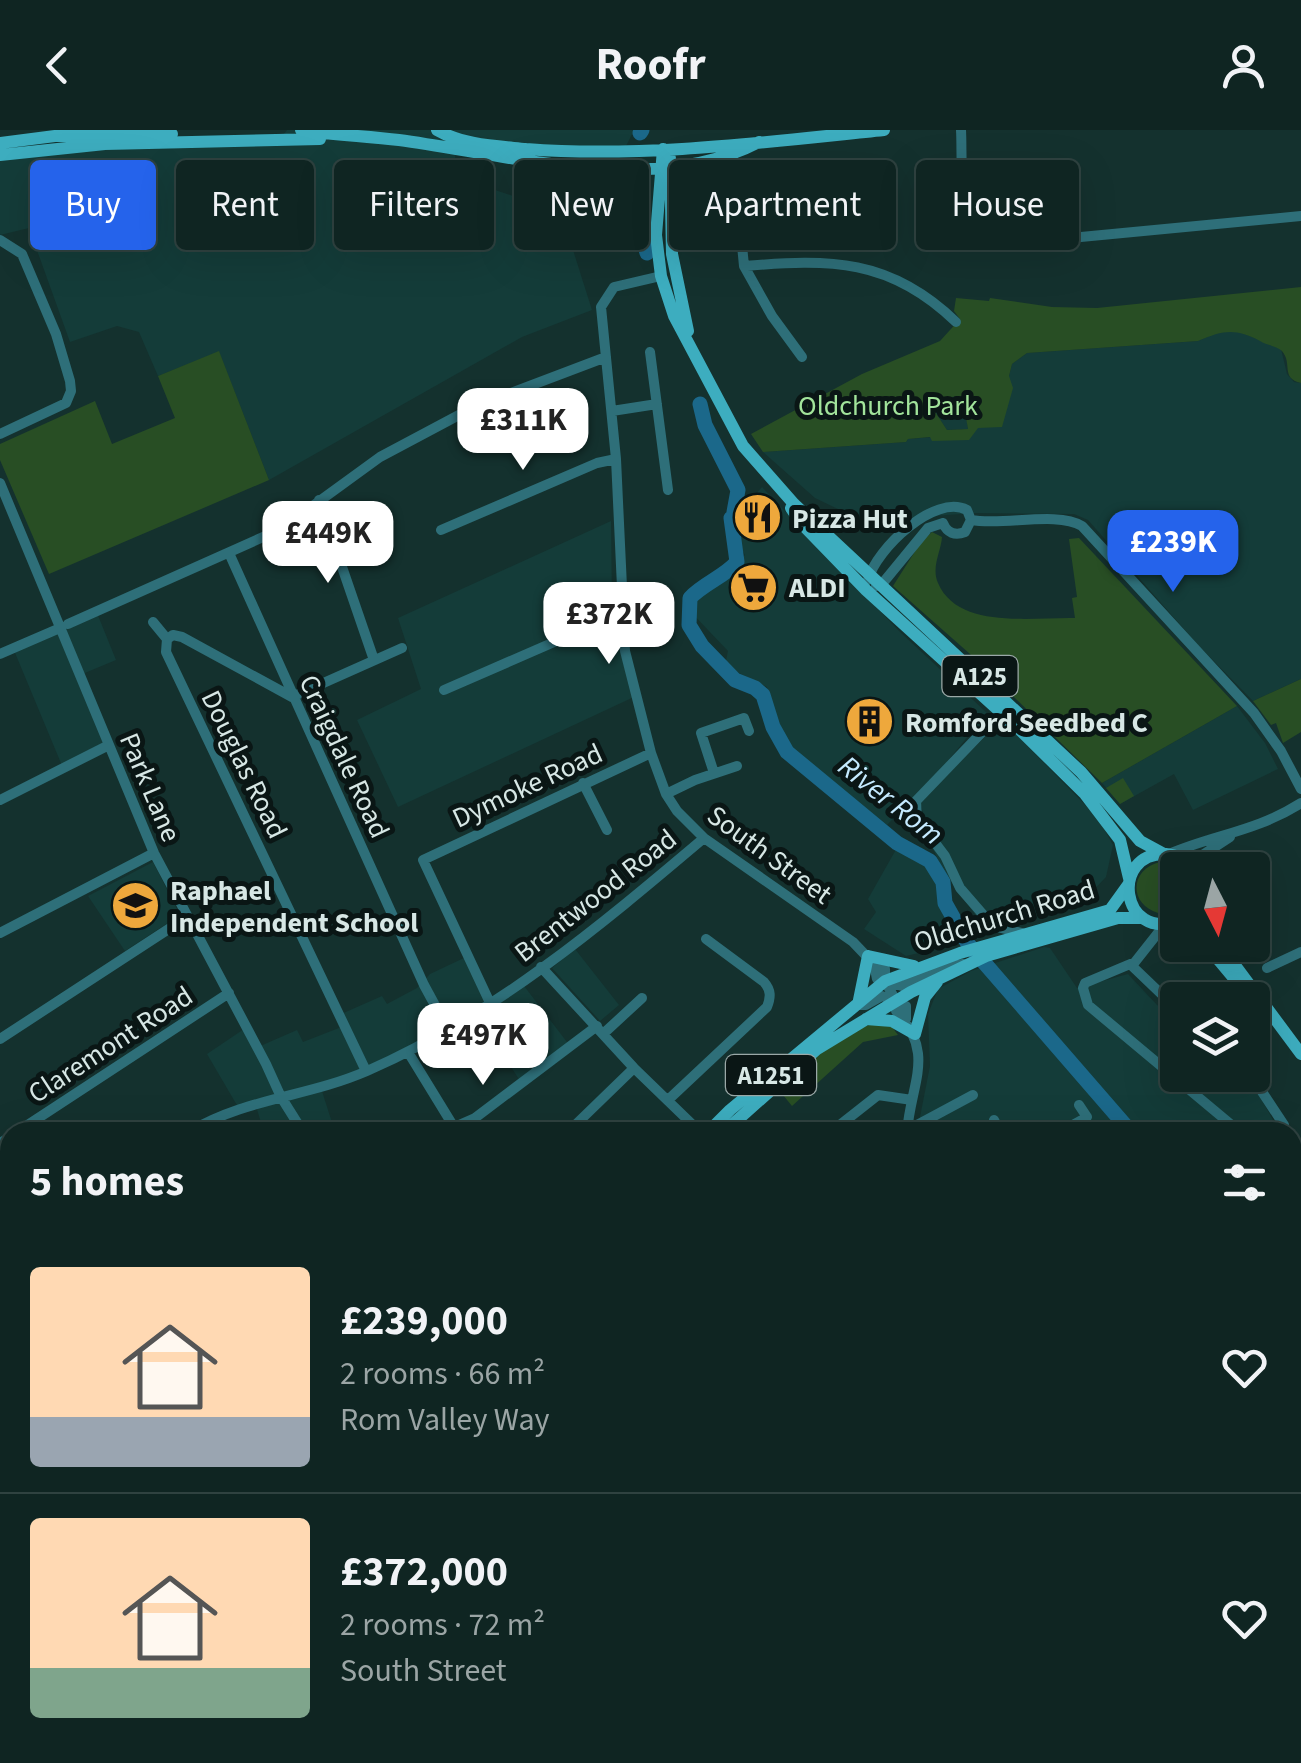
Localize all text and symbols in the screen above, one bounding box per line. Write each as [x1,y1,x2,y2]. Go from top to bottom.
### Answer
text: Roofr [595,33,706,97]
icon: back [30,38,85,93]
icon: person [1216,38,1271,93]
chip: Buy [30,160,156,250]
chip: Rent [176,160,314,250]
chip: Filters [334,160,494,250]
chip: New [514,160,649,250]
chip: Apartment [669,160,896,250]
chip: House [916,160,1079,250]
park label: Oldchurch Park [798,386,978,426]
pin: £311K [453,388,593,473]
text: £311K [479,397,567,443]
restaurant icon: Pizza Hut [731,492,783,544]
place label: Pizza Hut [792,499,908,539]
pin: £449K [258,501,398,586]
text: £449K [284,510,372,556]
pin: £239K [1103,510,1243,595]
text: £239K [1129,519,1217,565]
supermarket icon: ALDI [728,561,780,613]
place label: ALDI [788,568,846,608]
pin: £372K [539,582,679,667]
text: £372K [565,591,653,637]
road number: A125 [942,656,1018,696]
street label: Craigdale Road [289,668,399,845]
street label: Douglas Road [191,684,297,845]
building icon: Romford Seedbed C [844,696,896,748]
place label: Romford Seedbed C [905,703,1148,743]
street label: Park Lane [109,727,191,848]
street label: Dymoke Road [446,734,609,838]
water label: River Rom [829,745,953,855]
street label: South Street [699,796,841,914]
street label: Brentwood Road [506,820,685,972]
north arrow [1160,852,1270,962]
map controls [1160,852,1270,1092]
street label: Oldchurch Road [909,869,1100,963]
place label: Raphael Independent School [170,871,418,943]
school or university icon: Raphael Independent School [109,880,161,932]
street label: Claremont Road [20,976,201,1113]
button: layers [1160,982,1270,1092]
pin: £497K [413,1003,553,1088]
text: £497K [439,1012,527,1058]
road number: A1251 [726,1055,816,1095]
text: 5 homes [30,1152,184,1212]
icon: filters [1217,1155,1272,1210]
text: £239,000 [340,1291,508,1351]
icon: home [110,1307,230,1427]
icon: heart [1217,1340,1272,1395]
text: 2 rooms · 66 m² [340,1351,545,1397]
text: Rom Valley Way [340,1397,549,1443]
text: £372,000 [340,1542,508,1602]
icon: home [110,1558,230,1678]
icon: heart [1217,1591,1272,1646]
text: 2 rooms · 72 m² [340,1602,545,1648]
text: South Street [340,1648,507,1694]

